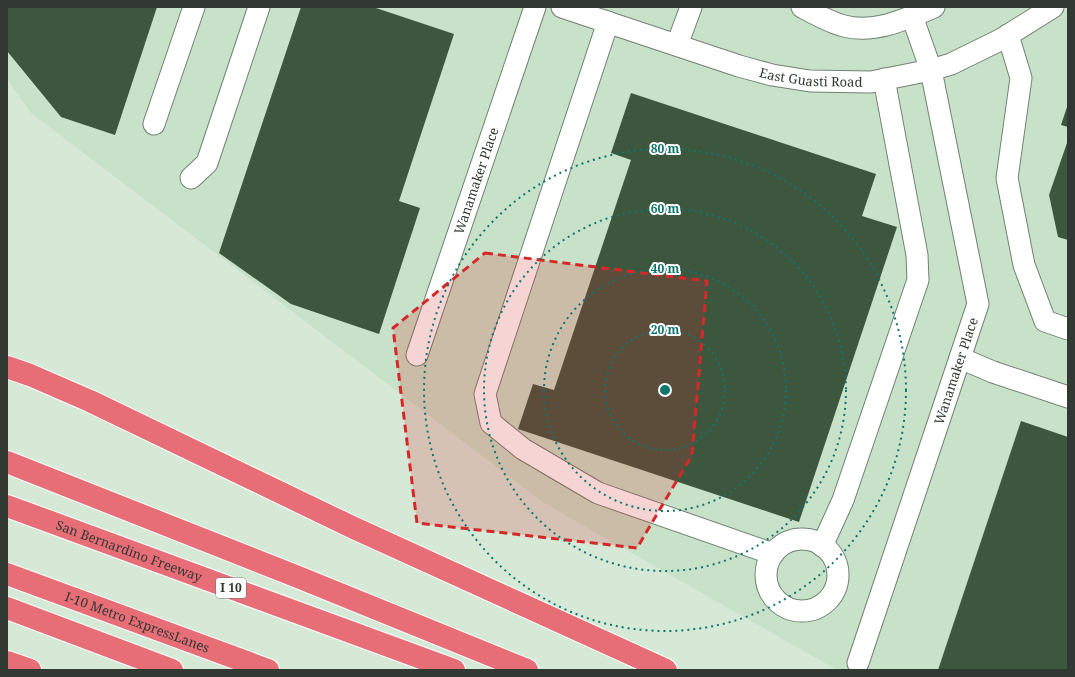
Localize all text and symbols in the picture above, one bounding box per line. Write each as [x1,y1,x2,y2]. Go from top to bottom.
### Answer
street label: East Guasti Road [758,63,863,91]
street label: Wanamaker Place [450,125,503,237]
text: 80 m [651,140,679,157]
text: 60 m [651,200,679,217]
text: 40 m [651,260,679,277]
street label: Wanamaker Place [929,315,982,427]
text: 20 m [651,321,679,338]
centre of rings [658,383,672,397]
street label: San Bernardino Freeway [53,516,205,586]
road number: I 10 [216,578,246,598]
street label: I-10 Metro ExpressLanes [63,587,212,657]

